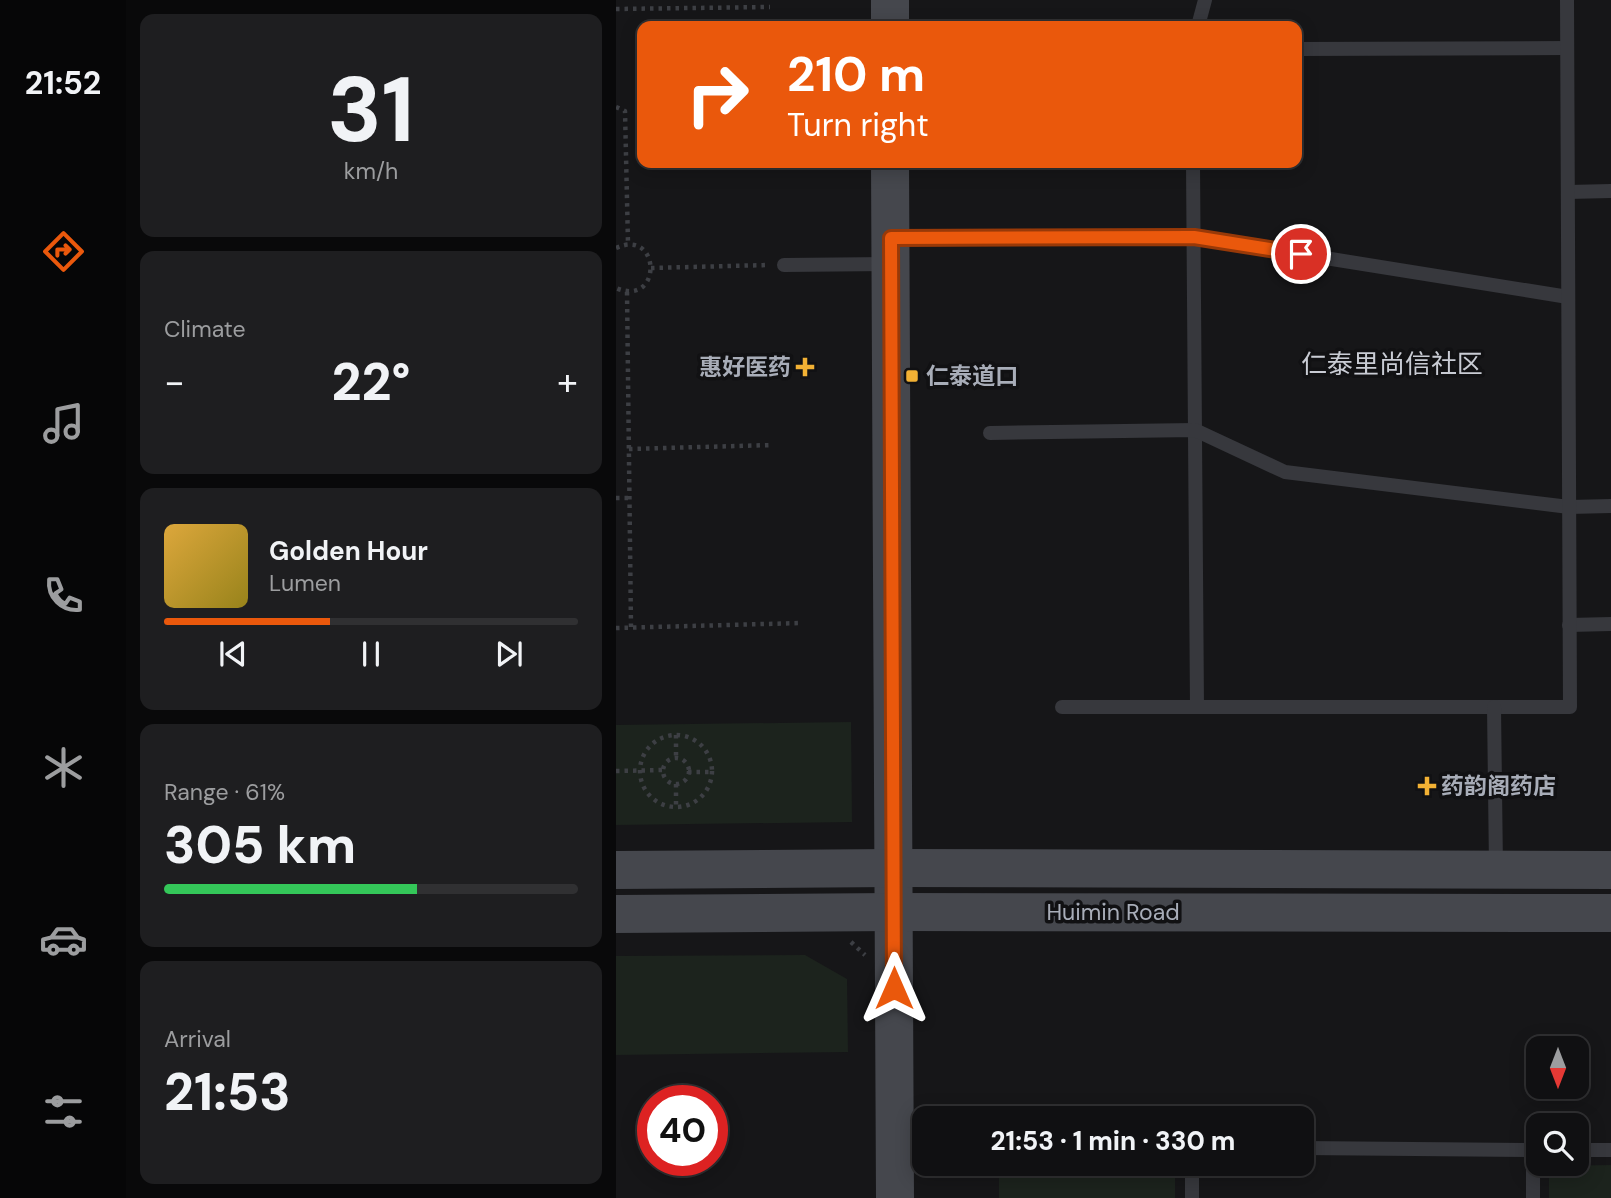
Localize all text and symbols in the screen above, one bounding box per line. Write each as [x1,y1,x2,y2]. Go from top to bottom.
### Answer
text: 210 m [787,42,925,106]
icon: right [672,49,763,140]
text: 31 [327,51,415,169]
text: 21:52 [25,62,101,104]
text: Turn right [787,104,929,146]
text: km/h [344,156,398,186]
pin [1271,224,1331,284]
icon: directions [39,227,88,276]
icon: arrive [1282,235,1320,273]
text: Climate [164,314,246,344]
district label: 仁泰里尚信社区 [1301,347,1483,381]
text: 22° [331,348,411,416]
place label: 惠好医药 [699,352,791,382]
text: − [164,357,185,407]
text: + [557,357,578,407]
marker: 惠好医药 [797,359,813,375]
place label: 仁泰道口 [926,361,1018,391]
marker: 仁泰道口 [904,368,920,384]
icon: music [39,399,88,448]
text: Golden Hour [269,534,428,568]
text: Lumen [269,568,341,598]
icon: phone [39,571,88,620]
icon: previous [214,635,252,673]
icon: pause [352,635,390,673]
icon: next [490,635,528,673]
icon: climate [39,743,88,792]
place label: 药韵阁药店 [1441,771,1556,801]
text: Range · 61% [164,777,285,807]
marker: 药韵阁药店 [1419,778,1435,794]
text: 305 km [164,811,356,879]
street label: Huimin Road [1046,897,1180,927]
icon: car [39,915,88,964]
position arrow [857,951,931,1025]
text: Arrival [164,1024,231,1054]
north arrow [1526,1036,1589,1099]
map controls [1526,1036,1589,1176]
text: 21:53 [164,1058,291,1126]
speed limit sign: 40 [637,1085,728,1176]
icon: filters [39,1087,88,1136]
button: search [1526,1113,1589,1176]
text: 21:53 · 1 min · 330 m [991,1124,1235,1158]

